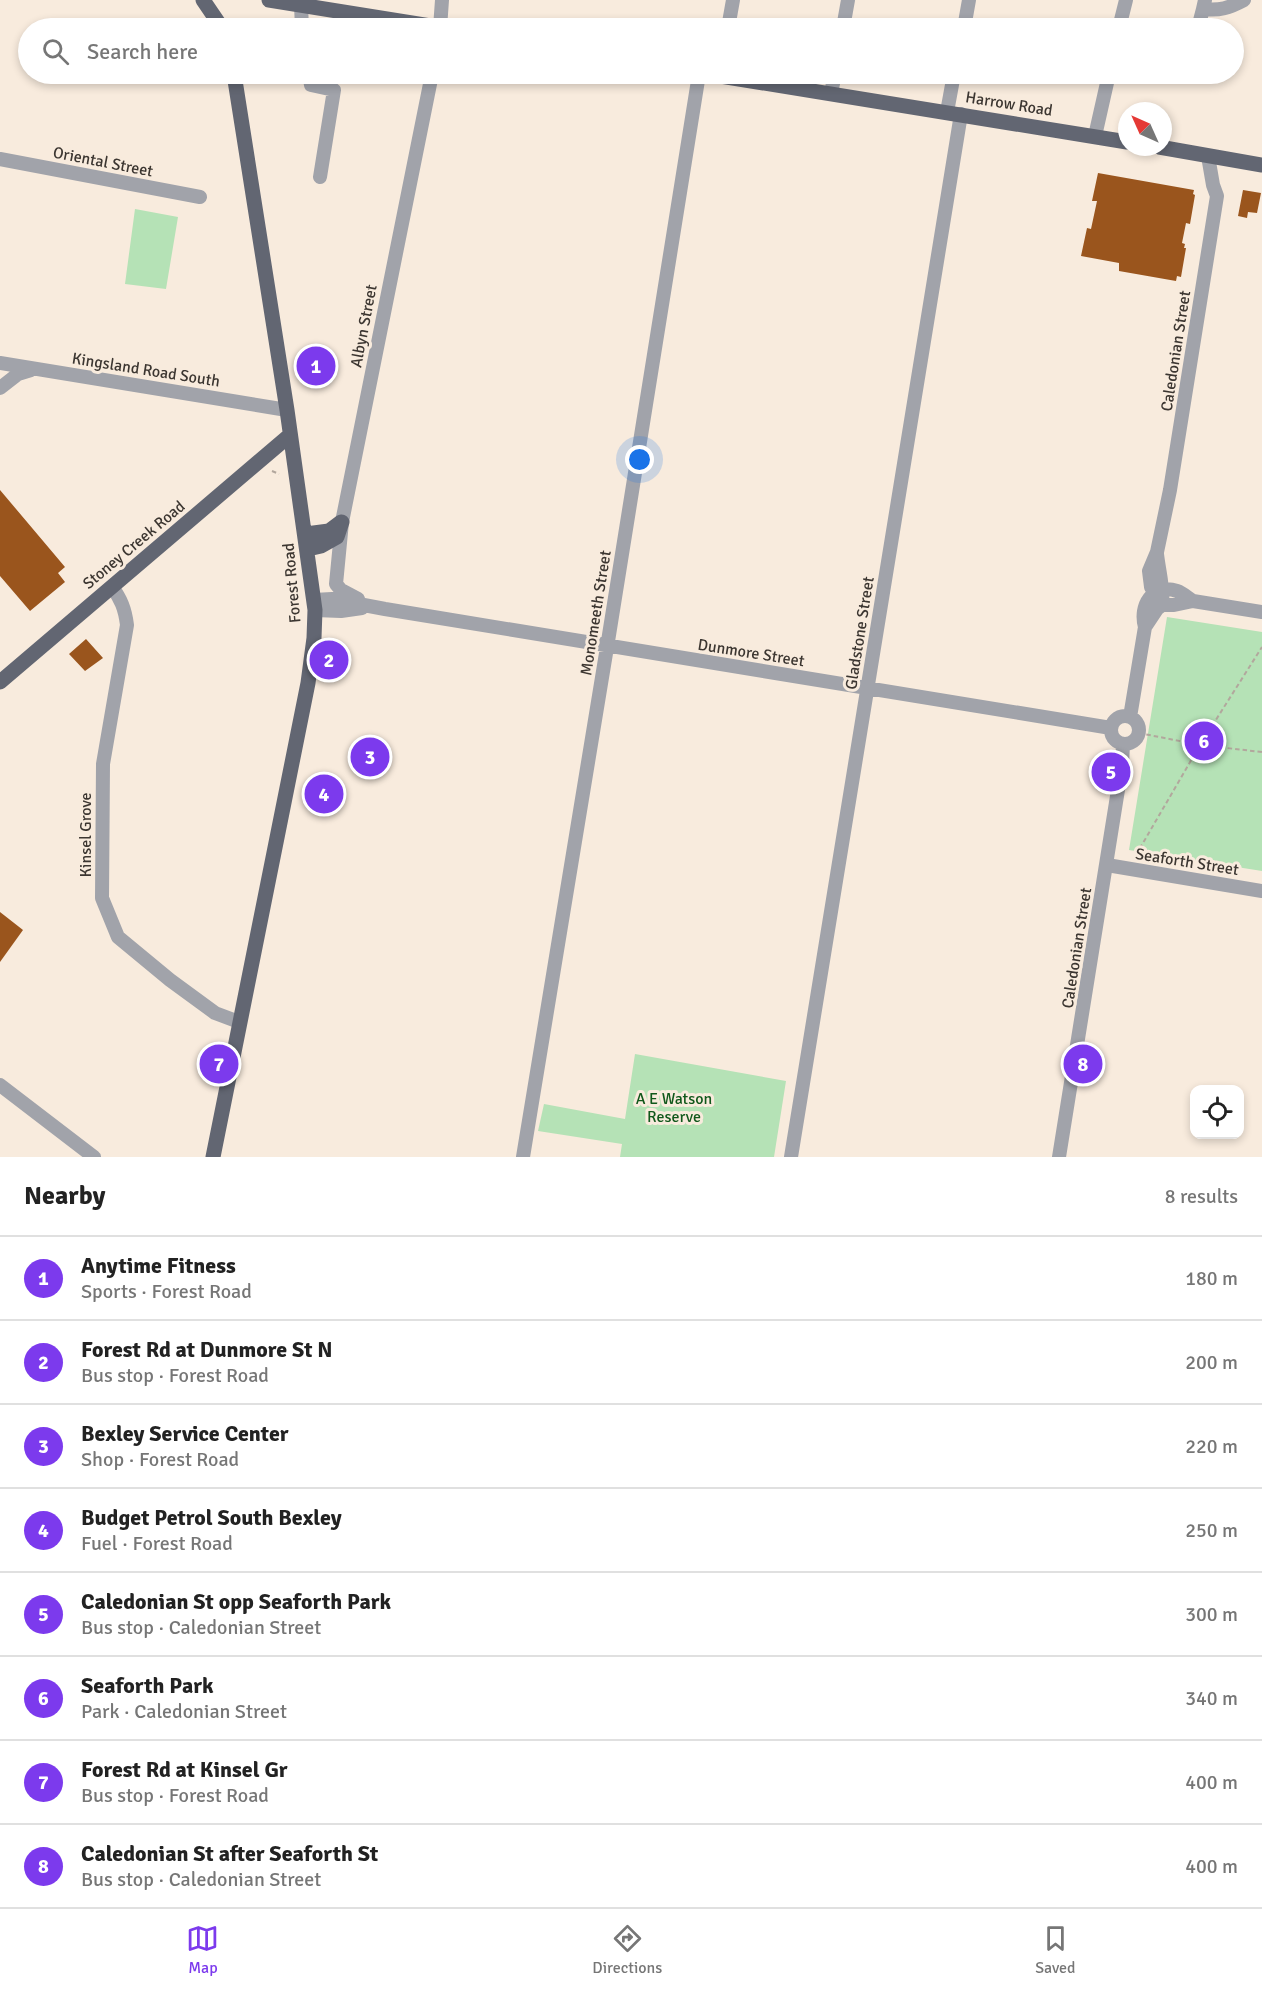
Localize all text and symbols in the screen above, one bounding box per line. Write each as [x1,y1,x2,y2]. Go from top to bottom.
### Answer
search box [18,18,1244,84]
icon: search [39,35,72,68]
text: Search here [87,38,198,65]
street label: Harrow Road [964,87,1054,121]
north arrow [1118,102,1172,156]
street label: Oriental Street [51,143,155,182]
street label: Albyn Street [346,282,382,369]
street label: Caledonian Street [1157,289,1195,413]
pin: 1 [296,344,336,388]
street label: Kingsland Road South [71,348,221,392]
your location [625,445,654,474]
street label: Stoney Creek Road [79,496,189,594]
street label: Forest Road [279,542,305,624]
street label: Monomeeth Street [576,549,616,677]
street label: Gladstone Street [841,575,879,691]
street label: Dunmore Street [696,635,806,671]
pin: 2 [310,638,348,682]
pin: 6 [1184,718,1224,764]
pin: 3 [350,734,389,780]
pin: 5 [1092,750,1130,794]
pin: 4 [304,772,344,816]
street label: Kinsel Grove [76,793,96,877]
street label: Seaforth Street [1134,844,1240,880]
street label: Caledonian Street [1058,886,1096,1010]
pin: 7 [200,1042,238,1086]
pin: 8 [1064,1042,1102,1086]
map controls [1190,1085,1244,1139]
button: locate [1190,1085,1244,1139]
park label: A E Watson Reserve [636,1089,712,1127]
text: Nearby [24,1180,105,1212]
text: 8 results [1165,1184,1238,1209]
text: Anytime Fitness [81,1252,236,1279]
text: 1 [38,1266,49,1291]
text: 180 m [1185,1266,1238,1291]
text: Sports · Forest Road [81,1279,252,1304]
text: Forest Rd at Dunmore St N [81,1336,333,1363]
text: 2 [38,1350,49,1375]
text: 200 m [1185,1350,1238,1375]
text: Bus stop · Forest Road [81,1363,269,1388]
text: Bexley Service Center [81,1420,289,1447]
text: 3 [38,1434,49,1459]
text: 220 m [1185,1434,1238,1459]
text: Shop · Forest Road [81,1447,239,1472]
text: Budget Petrol South Bexley [81,1504,342,1531]
text: 4 [38,1518,49,1543]
text: 250 m [1185,1518,1238,1543]
text: Fuel · Forest Road [81,1531,233,1556]
text: Caledonian St opp Seaforth Park [81,1588,391,1615]
text: 5 [38,1602,49,1627]
text: 300 m [1185,1602,1238,1627]
text: Bus stop · Caledonian Street [81,1615,321,1640]
text: Seaforth Park [81,1672,213,1699]
text: 6 [38,1686,49,1711]
text: 340 m [1185,1686,1238,1711]
text: Park · Caledonian Street [81,1699,287,1724]
text: Forest Rd at Kinsel Gr [81,1756,288,1783]
text: 7 [38,1770,49,1795]
text: 400 m [1185,1770,1238,1795]
text: Bus stop · Forest Road [81,1783,269,1808]
text: Caledonian St after Seaforth St [81,1840,378,1867]
text: 8 [38,1854,49,1879]
text: 400 m [1185,1854,1238,1879]
text: Bus stop · Caledonian Street [81,1867,321,1892]
tab: Map [186,1922,219,1978]
tab: Directions [592,1922,662,1978]
tab: Saved [1035,1922,1076,1978]

